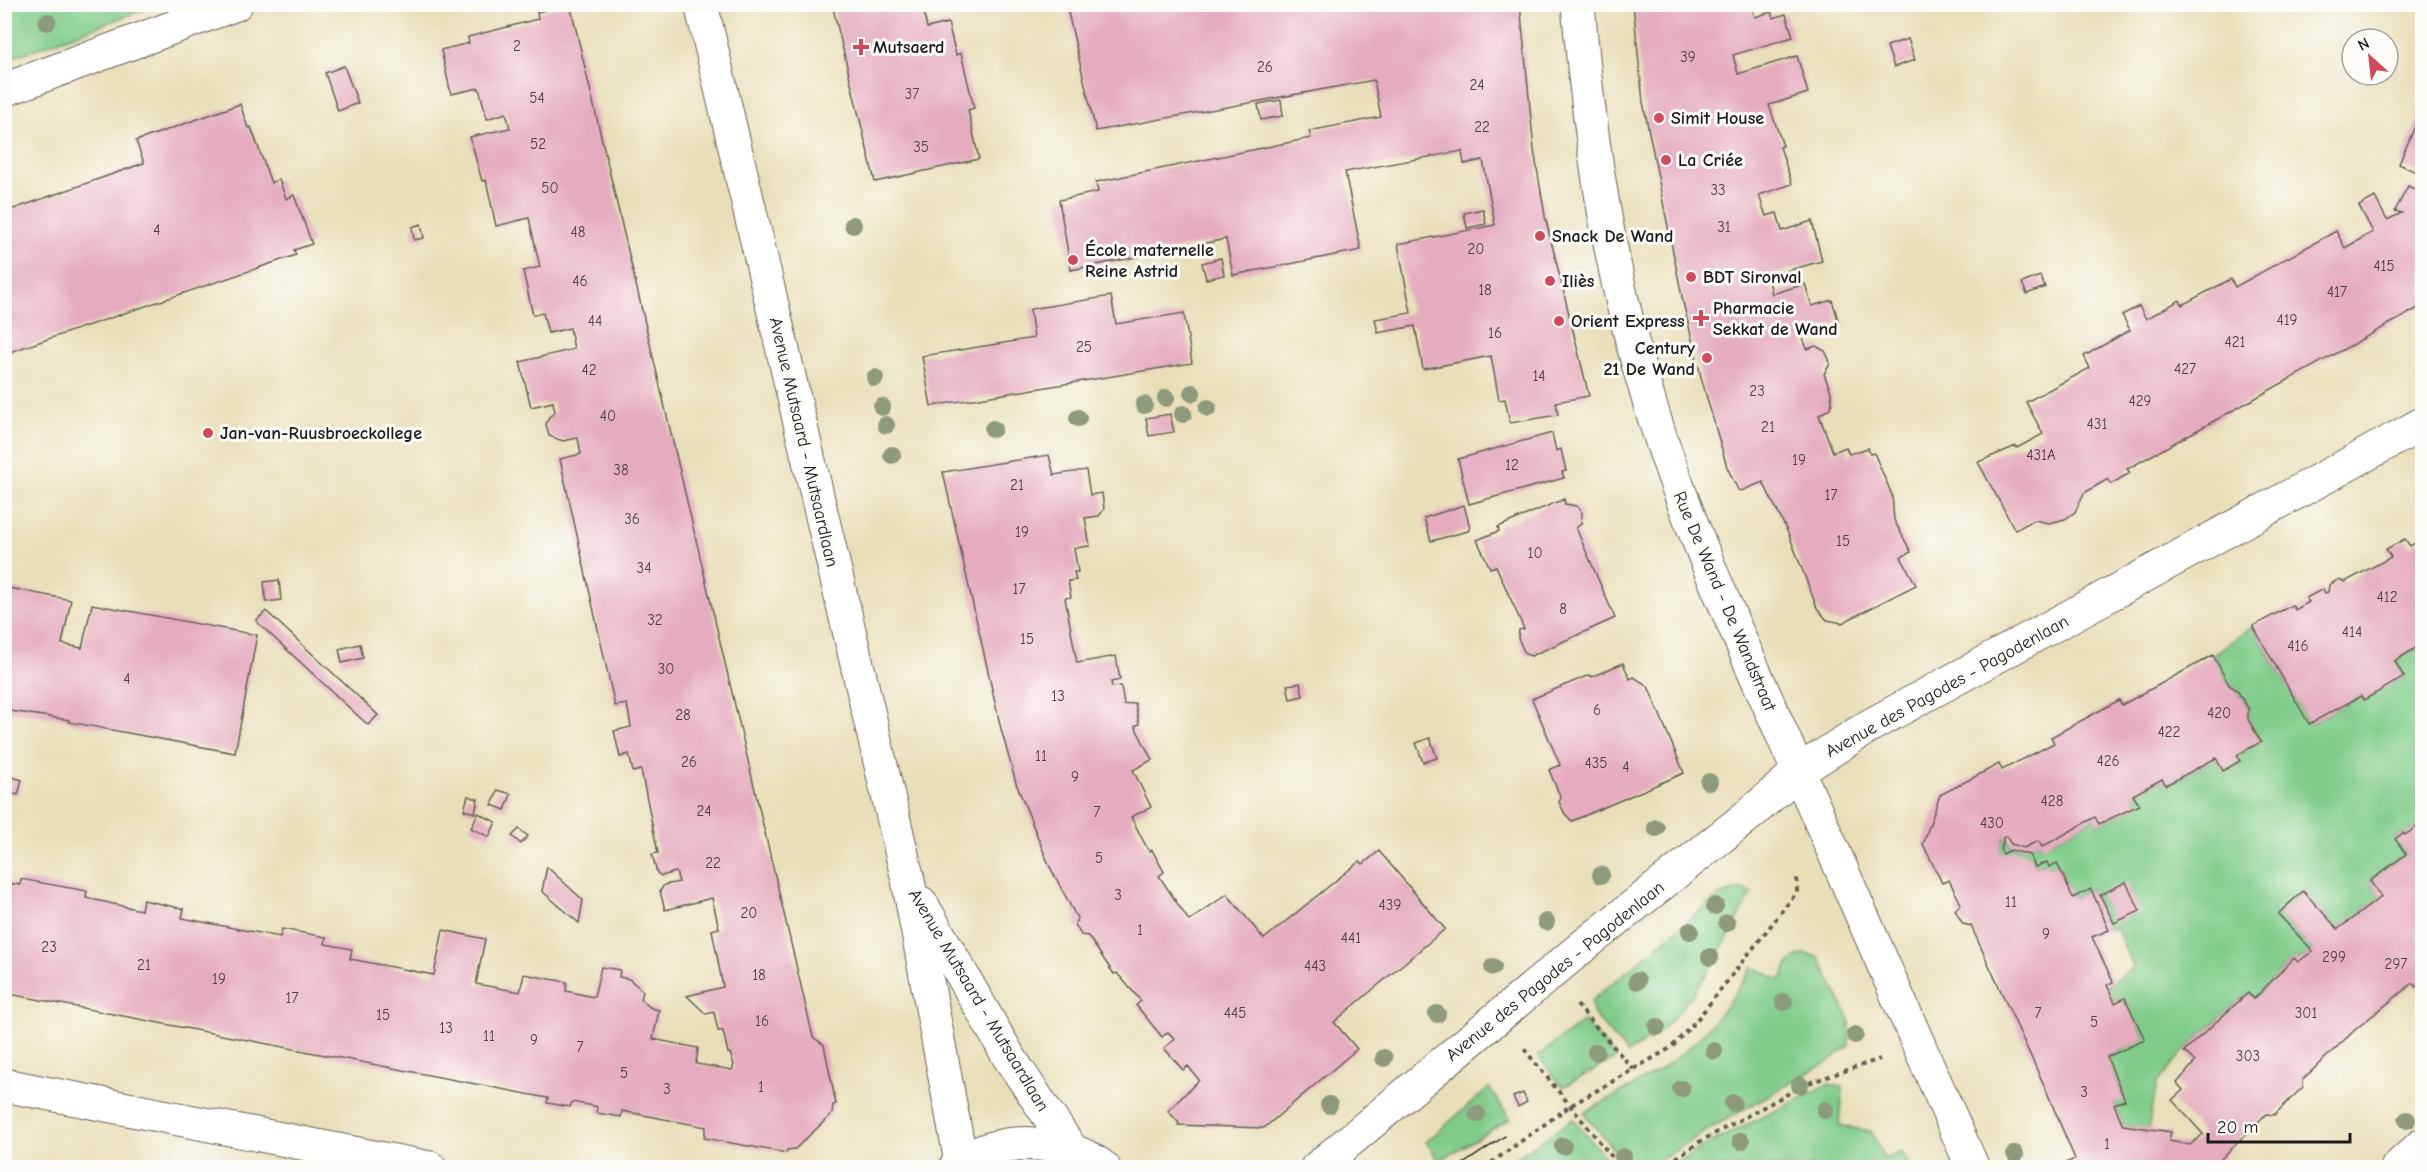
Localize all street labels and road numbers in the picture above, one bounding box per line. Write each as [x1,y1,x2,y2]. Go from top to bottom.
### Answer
street label: Avenue Mutsaard - Mutsaardlaan [765,315,843,569]
street label: Rue De Wand - De Wandstraat [1669,488,1781,715]
street label: Avenue des Pagodes - Pagodenlaan [1822,611,2072,762]
street label: Avenue des Pagodes - Pagodenlaan [1442,877,1669,1066]
street label: Avenue Mutsaard - Mutsaardlaan [904,885,1053,1115]

